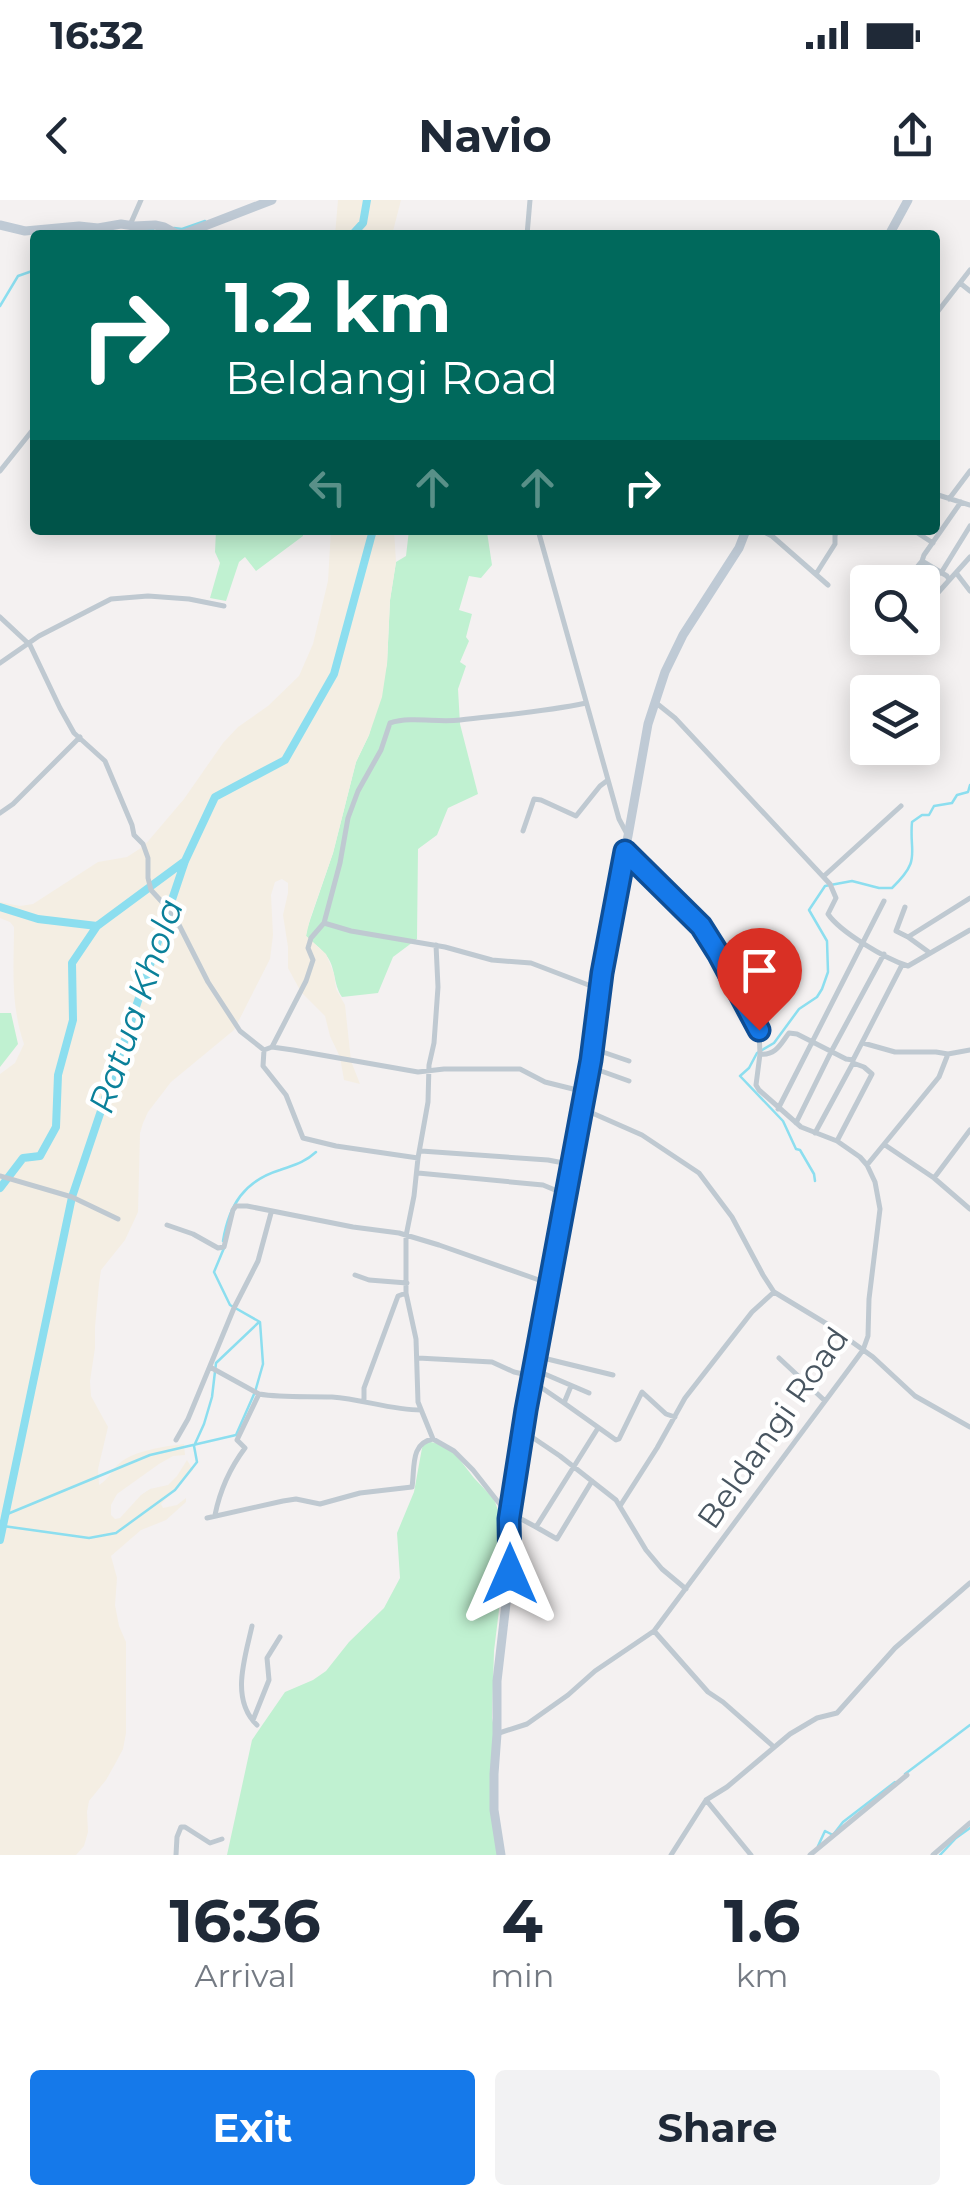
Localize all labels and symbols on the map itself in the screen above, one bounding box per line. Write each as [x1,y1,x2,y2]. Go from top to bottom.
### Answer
water label: Ratua Khola [79,893,192,1118]
pin [717,928,802,1031]
street label: Beldangi Road [689,1320,856,1536]
position arrow [458,1522,562,1626]

